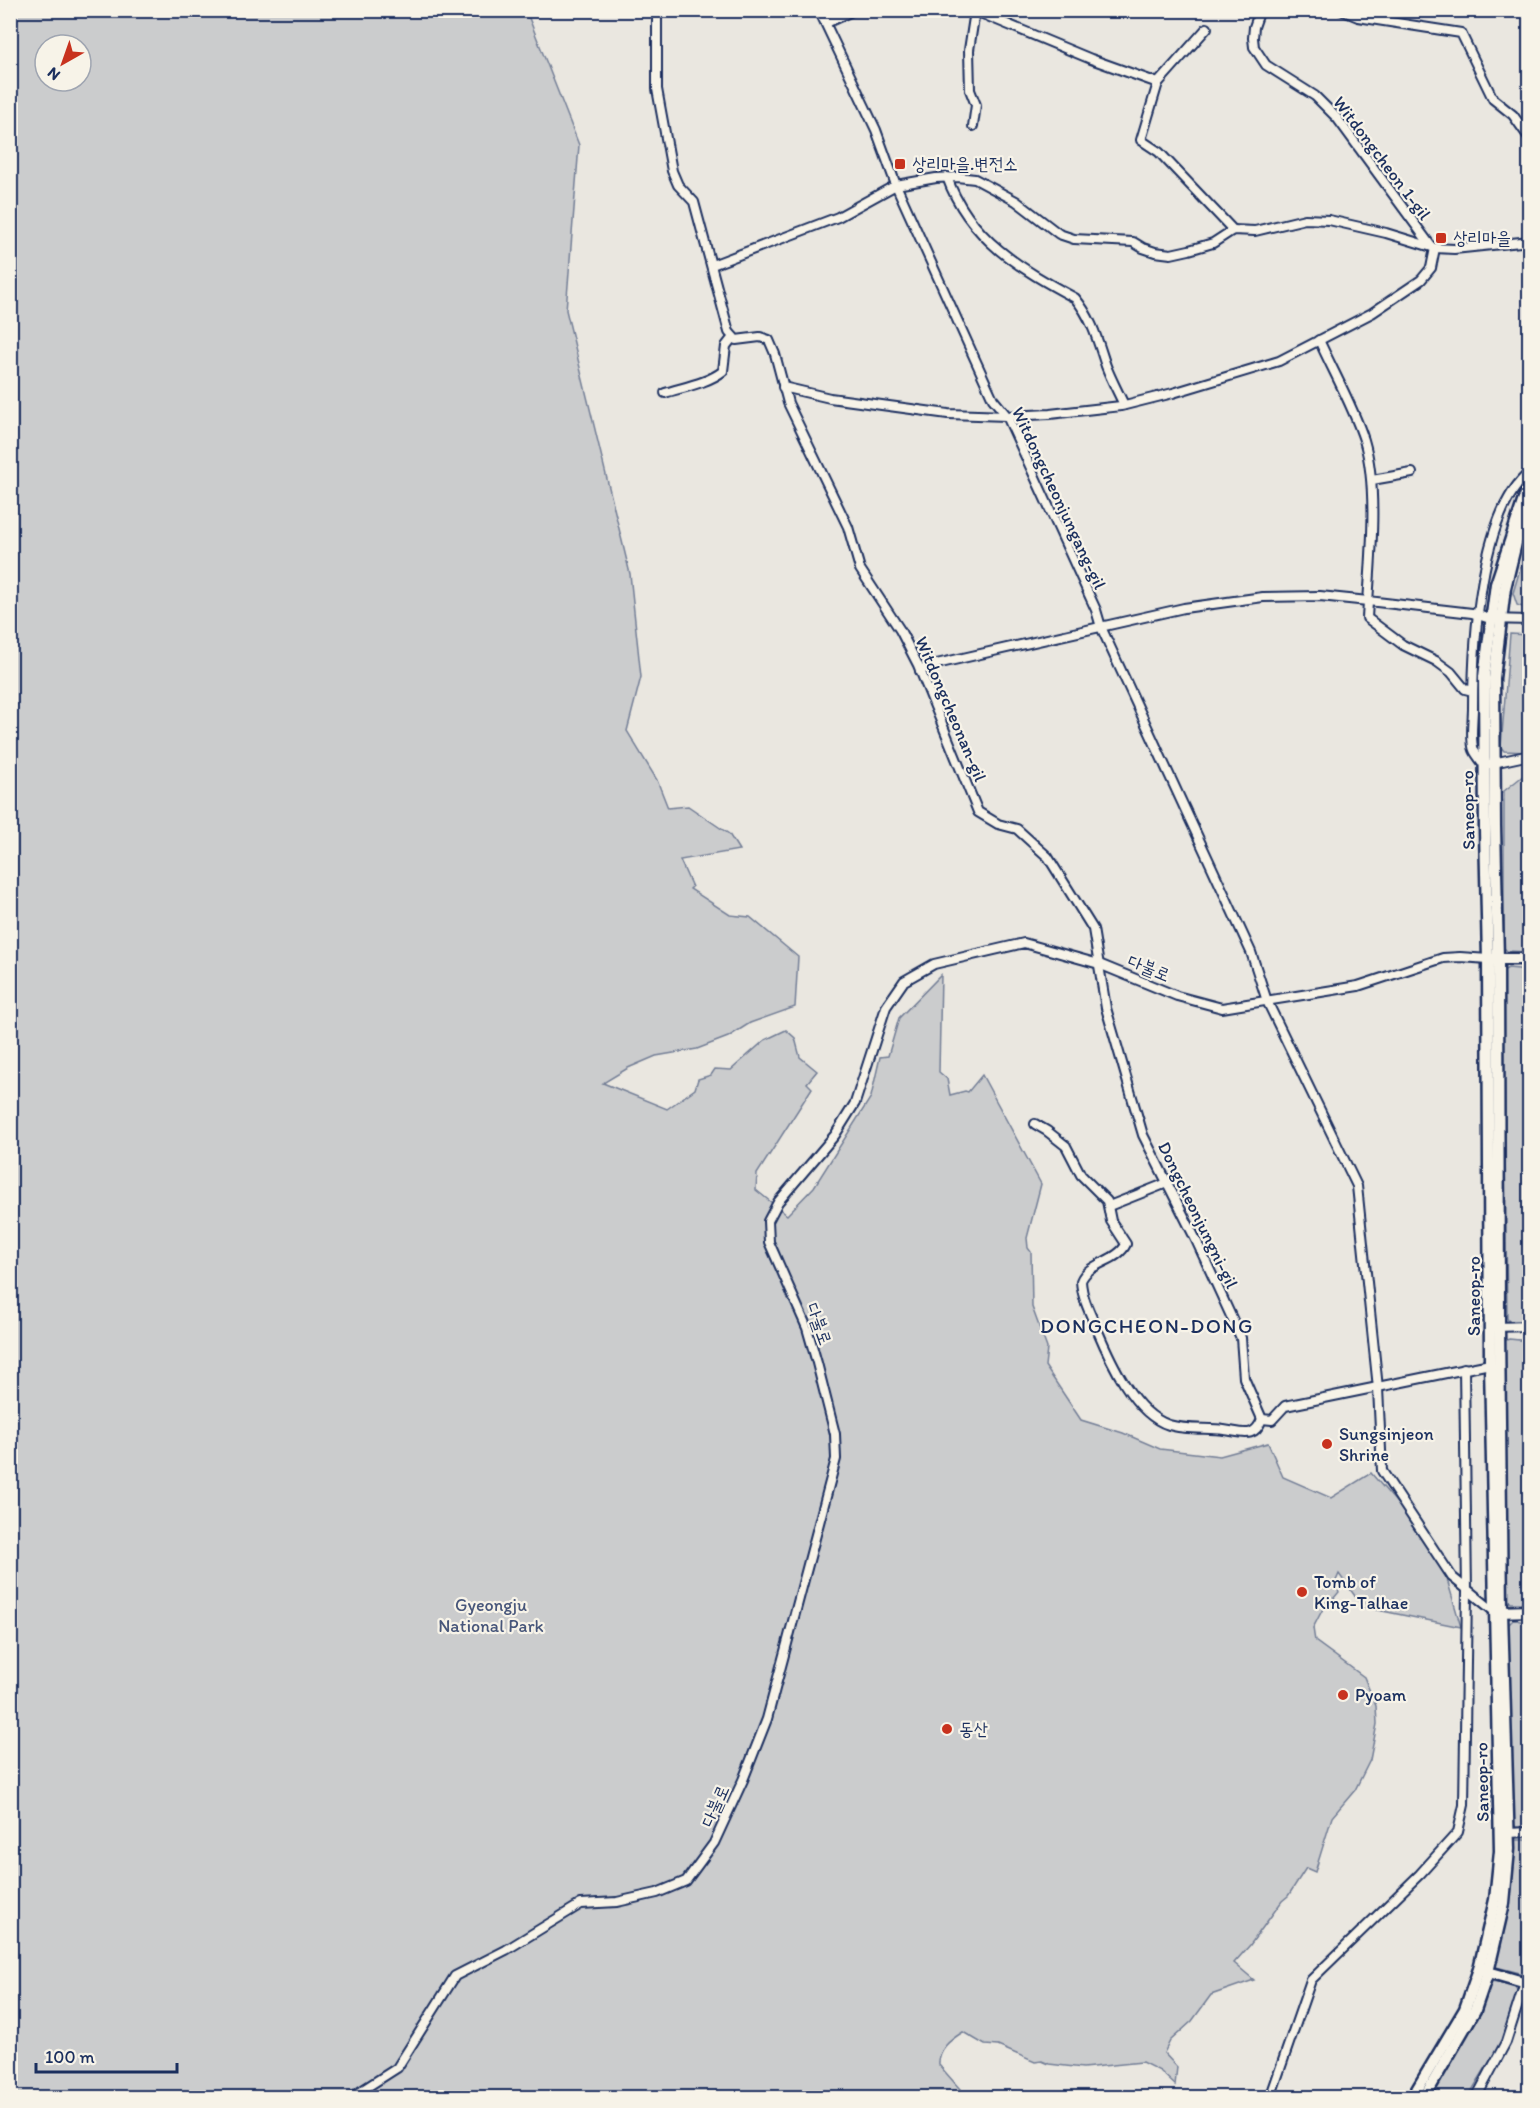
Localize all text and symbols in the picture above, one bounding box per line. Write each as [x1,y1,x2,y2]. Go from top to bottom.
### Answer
north arrow [33,33,93,93]
text: N [43,63,64,85]
street label: Witdongcheon 1-gil [1328,92,1436,224]
place label: 상리마을.변전소 [912,153,1018,175]
marker: 상리마을.변전소 [893,157,907,171]
place label: 상리마을 [1453,227,1511,249]
marker: 상리마을 [1434,231,1448,245]
street label: Witdongcheonjungang-gil [1007,403,1111,593]
street label: Witdongcheonan-gil [911,633,991,785]
street label: Saneop-ro [1456,770,1480,850]
street label: 다불로 [1125,950,1173,986]
street label: Dongcheonjungni-gil [1153,1138,1243,1292]
street label: Saneop-ro [1463,1256,1485,1336]
street label: 다불로 [801,1300,837,1348]
district label: DONGCHEON-DONG [1040,1313,1254,1338]
place label: Sungsinjeon Shrine [1339,1423,1434,1466]
marker: Sungsinjeon Shrine [1320,1437,1334,1451]
place label: Tomb of King-Talhae [1314,1571,1408,1614]
marker: Tomb of King-Talhae [1295,1585,1309,1599]
park label: Gyeongju National Park [438,1594,544,1637]
place label: Pyoam [1355,1684,1407,1706]
marker: Pyoam [1336,1688,1350,1702]
place label: 동산 [959,1718,988,1740]
marker: 동산 [940,1722,954,1736]
street label: Saneop-ro [1470,1742,1494,1822]
street label: 다불로 [696,1782,734,1830]
scale bar [36,2036,177,2074]
text: 100 m [45,2046,95,2068]

